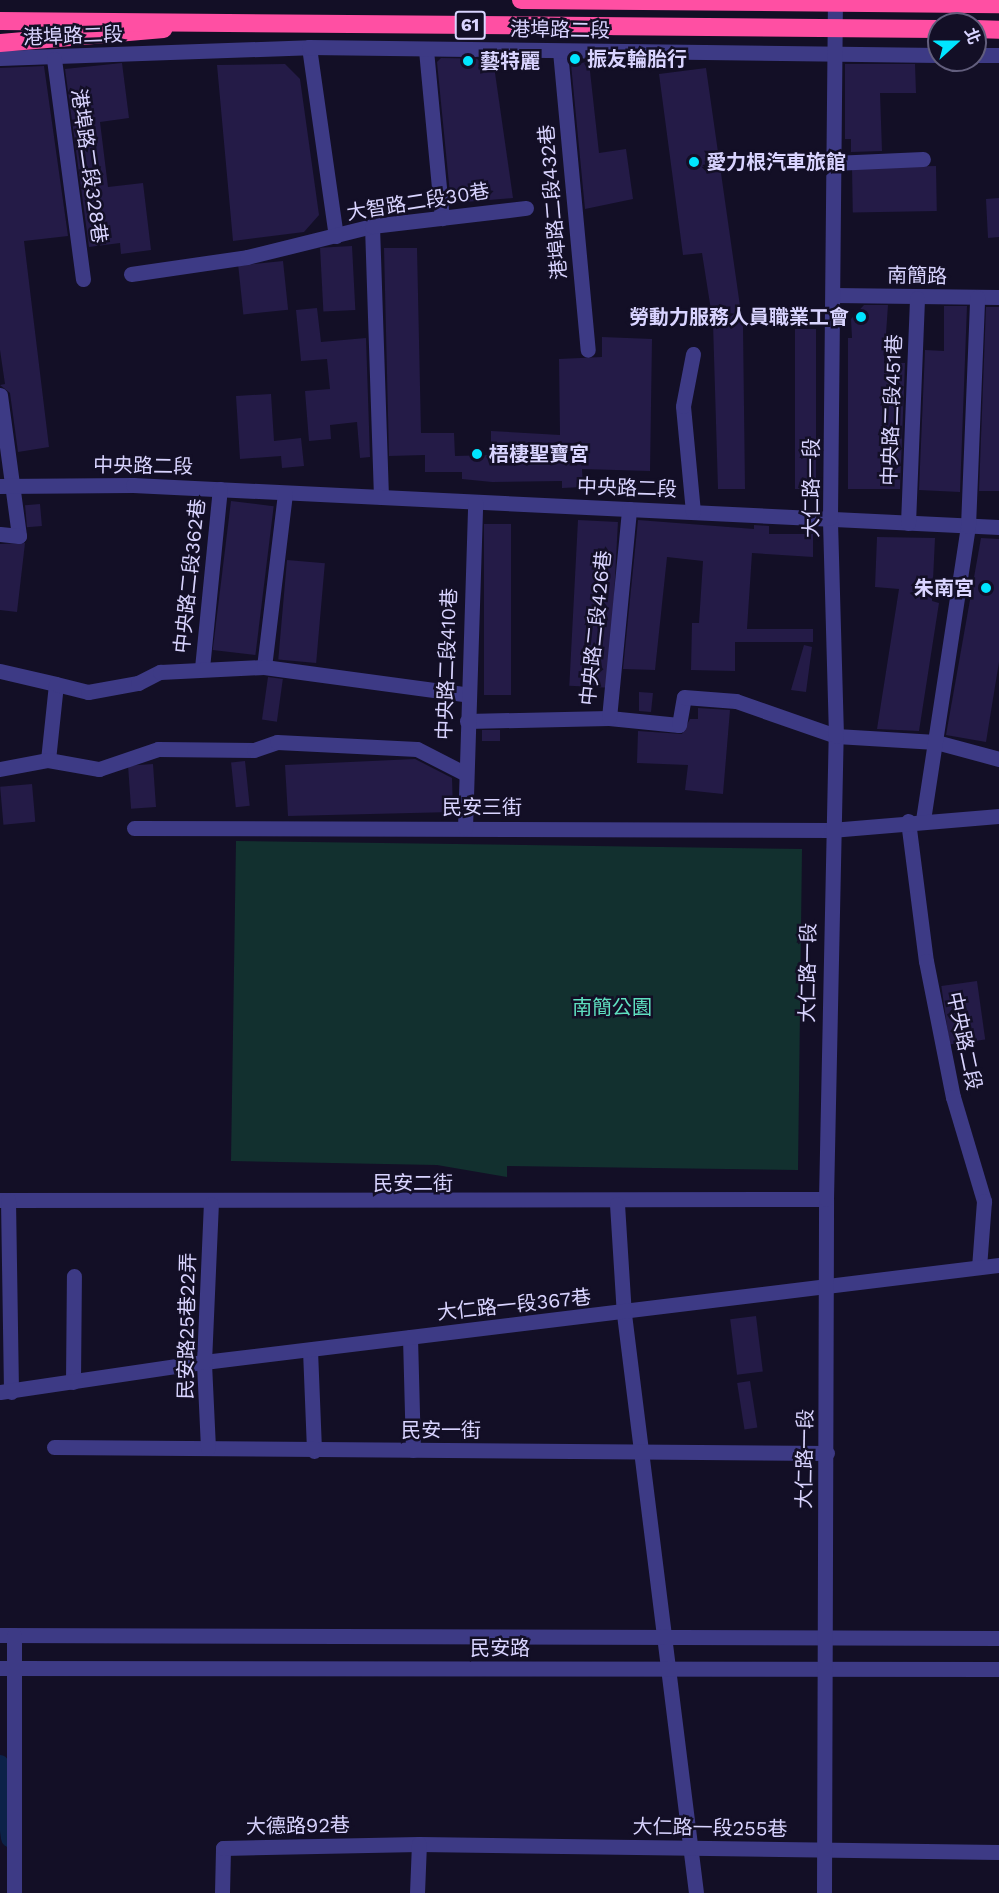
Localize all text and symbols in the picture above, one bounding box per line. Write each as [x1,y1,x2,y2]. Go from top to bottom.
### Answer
road number: 61 [454,10,486,40]
north arrow [927,12,987,72]
street label: 港埠路二段 [510,17,610,43]
street label: 港埠路二段 [23,22,123,50]
text: 北 [961,25,984,47]
place label: 振友輪胎行 [587,47,687,71]
place label: 藝特麗 [480,49,540,73]
marker: 振友輪胎行 [568,52,582,66]
marker: 藝特麗 [461,54,475,68]
street label: 港埠路二段328巷 [66,87,112,245]
street label: 港埠路二段432巷 [534,123,572,281]
place label: 愛力根汽車旅館 [706,150,846,174]
marker: 愛力根汽車旅館 [687,155,701,169]
street label: 大智路二段30巷 [345,179,491,225]
street label: 南簡路 [887,263,947,289]
place label: 勞動力服務人員職業工會 [629,305,849,329]
marker: 勞動力服務人員職業工會 [854,310,868,324]
street label: 中央路二段451巷 [877,334,907,486]
street label: 大仁路一段 [799,438,823,538]
place label: 梧棲聖寶宮 [489,442,589,466]
marker: 梧棲聖寶宮 [470,447,484,461]
street label: 中央路二段 [93,453,193,479]
street label: 中央路二段 [577,474,677,502]
street label: 中央路二段362巷 [170,497,210,655]
street label: 中央路二段426巷 [576,549,616,707]
place label: 朱南宮 [914,576,974,600]
marker: 朱南宮 [979,581,993,595]
street label: 中央路二段410巷 [432,588,462,740]
street label: 民安三街 [442,795,522,819]
street label: 大仁路一段 [795,923,821,1023]
street label: 中央路二段 [942,990,986,1092]
park label: 南簡公園 [572,995,652,1019]
street label: 民安二街 [373,1171,453,1195]
street label: 民安路25巷22弄 [174,1252,200,1400]
street label: 大仁路一段367巷 [436,1285,592,1325]
street label: 大仁路一段 [792,1409,818,1509]
street label: 民安一街 [401,1418,481,1442]
street label: 民安路 [470,1636,530,1660]
street label: 大德路92巷 [246,1813,350,1839]
street label: 大仁路一段255巷 [632,1815,788,1841]

